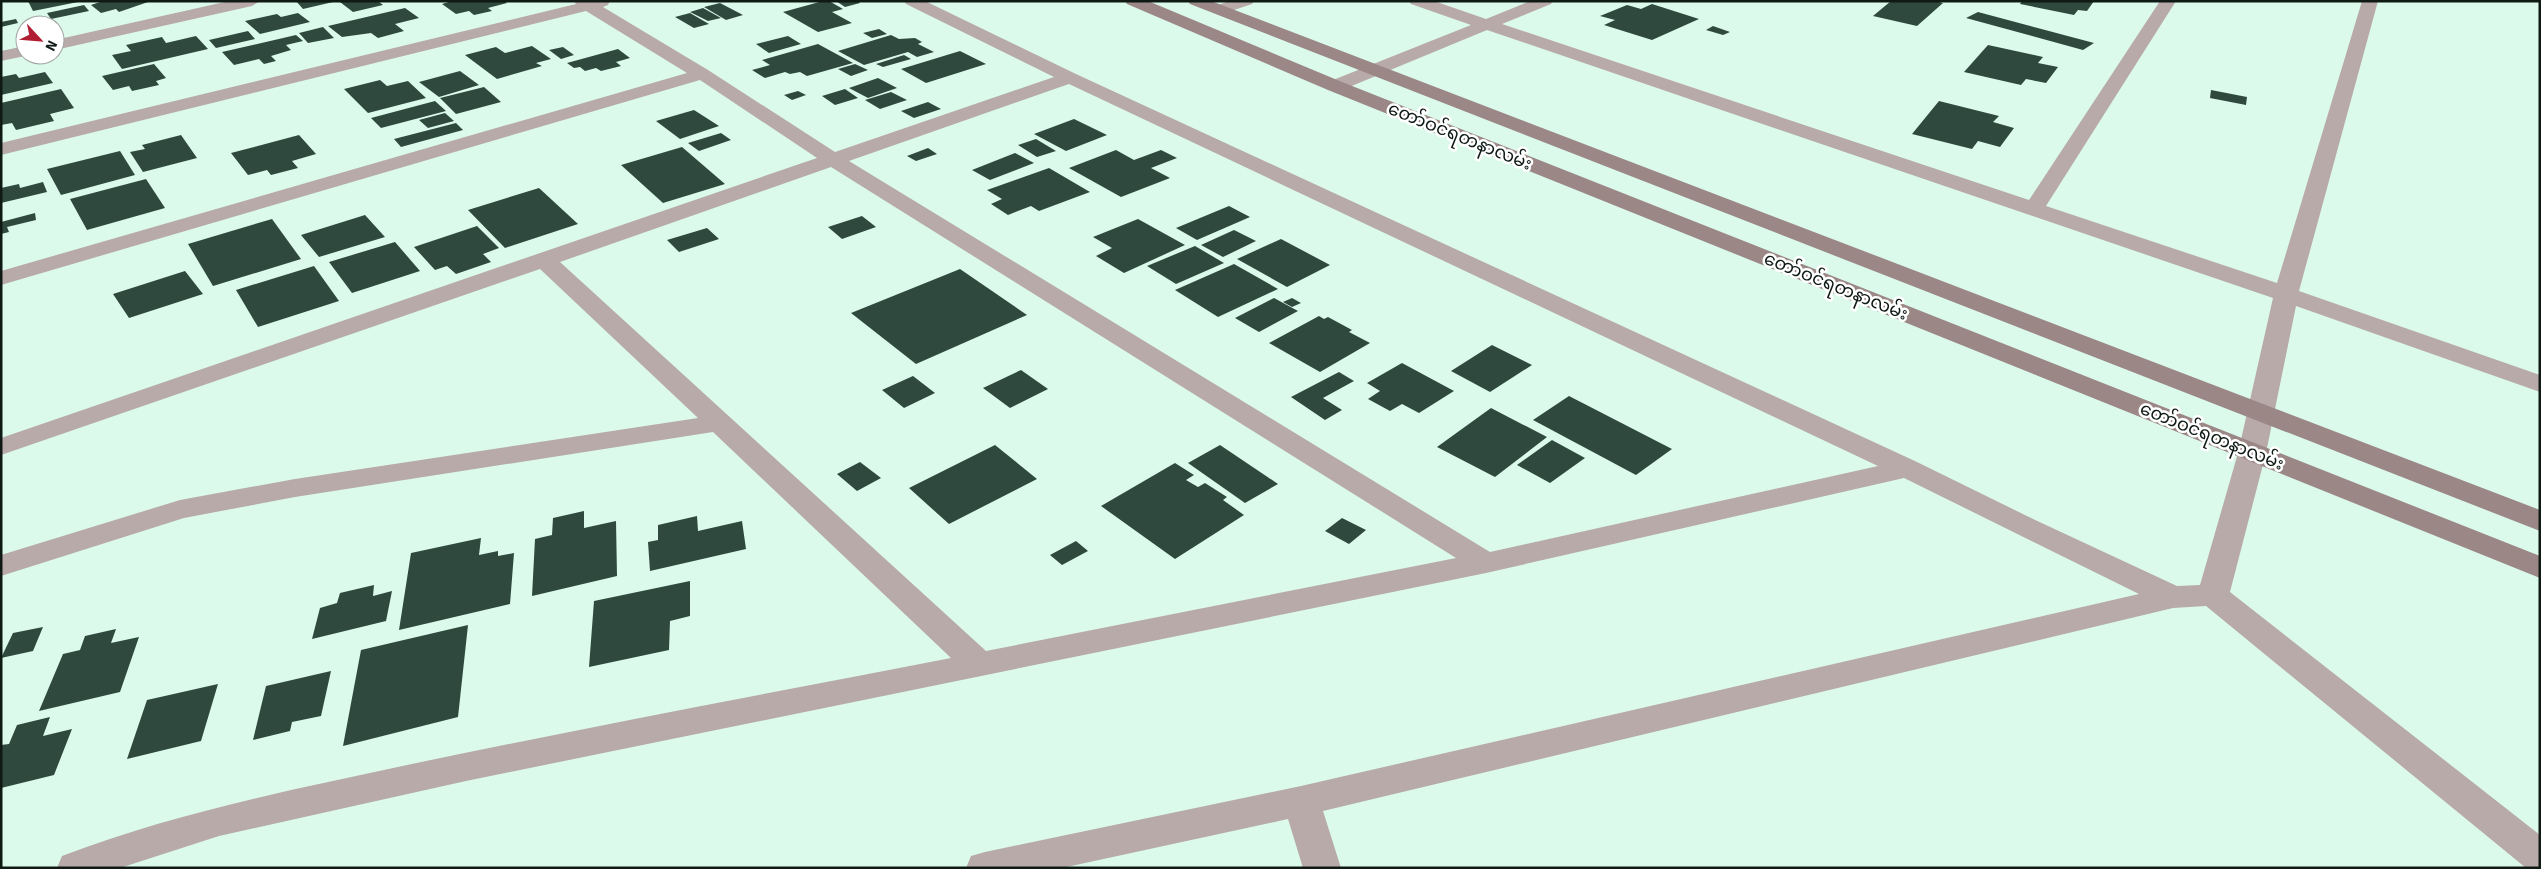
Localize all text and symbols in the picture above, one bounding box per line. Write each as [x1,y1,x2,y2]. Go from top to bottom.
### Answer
north arrow [15,15,65,65]
text: N [41,37,61,54]
street label: တော်ဝင်ရတနာလမ်း [1383,95,1536,179]
street label: တော်ဝင်ရတနာလမ်း [1759,245,1912,329]
street label: တော်ဝင်ရတနာလမ်း [2135,395,2288,479]

